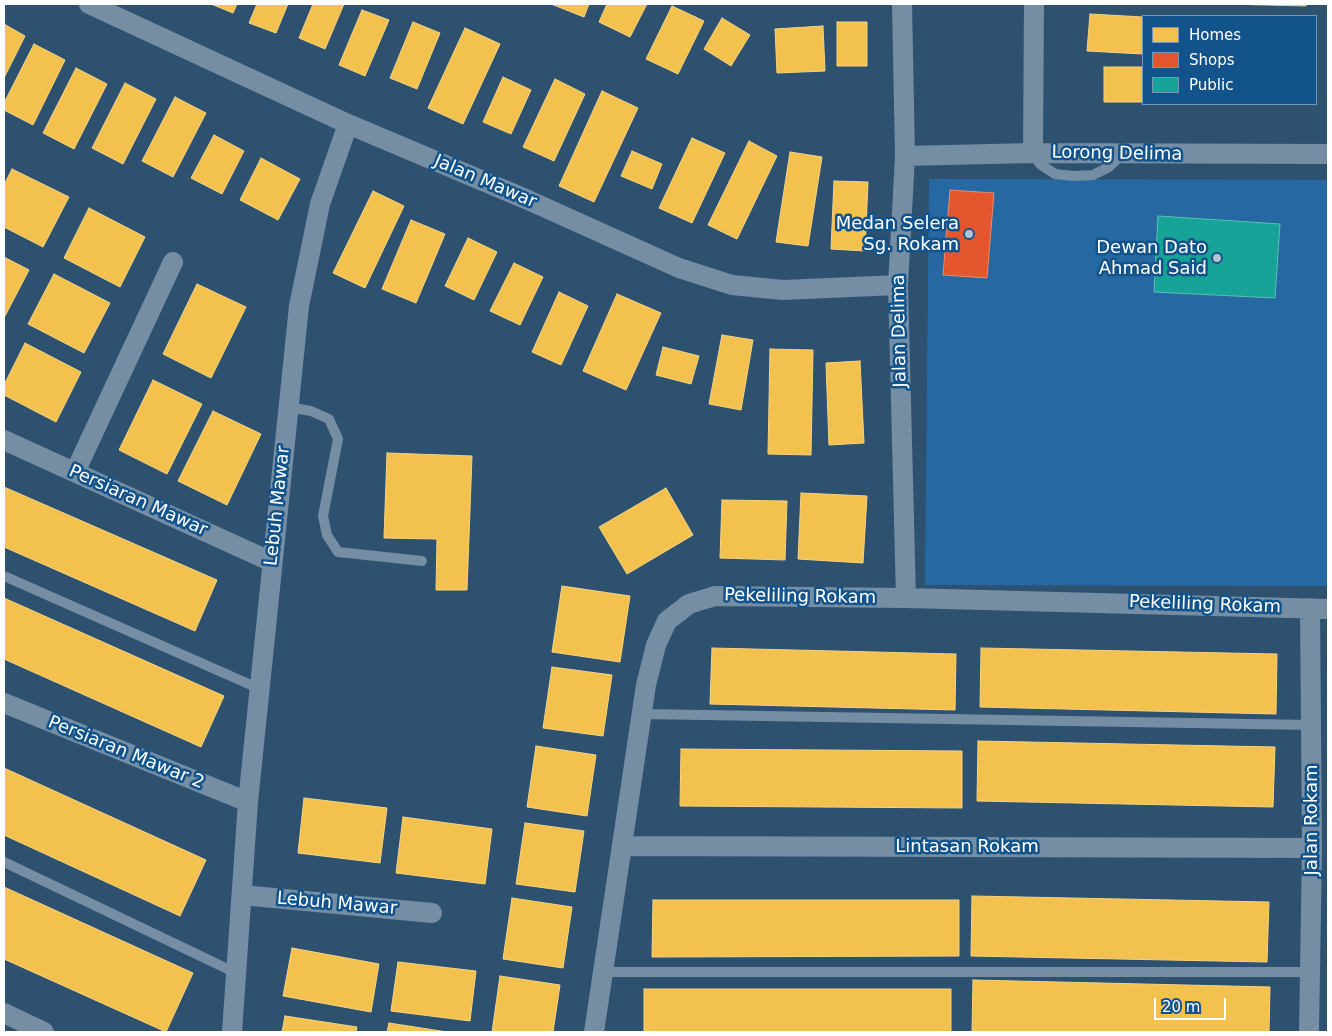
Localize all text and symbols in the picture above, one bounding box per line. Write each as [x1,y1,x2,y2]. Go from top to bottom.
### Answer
legend [1142,15,1317,105]
text: Homes [1189,26,1241,44]
text: Shops [1189,51,1235,69]
text: Public [1189,76,1233,94]
street label: Lorong Delima [1051,142,1183,166]
street label: Jalan Mawar [431,151,539,213]
place label: Medan Selera Sg. Rokam [836,213,959,255]
marker: Medan Selera Sg. Rokam [963,228,975,240]
place label: Dewan Dato Ahmad Said [1096,237,1207,280]
marker: Dewan Dato Ahmad Said [1211,252,1223,264]
street label: Jalan Delima [888,274,912,388]
street label: Lebuh Mawar [261,445,295,567]
street label: Persiaran Mawar [65,461,211,541]
street label: Pekeliling Rokam [724,585,876,609]
street label: Pekeliling Rokam [1129,592,1281,618]
street label: Persiaran Mawar 2 [45,712,207,794]
street label: Jalan Rokam [1301,765,1323,875]
street label: Lintasan Rokam [895,836,1039,858]
street label: Lebuh Mawar [276,888,398,920]
scale bar [1157,988,1230,1020]
text: 20 m [1162,998,1200,1016]

